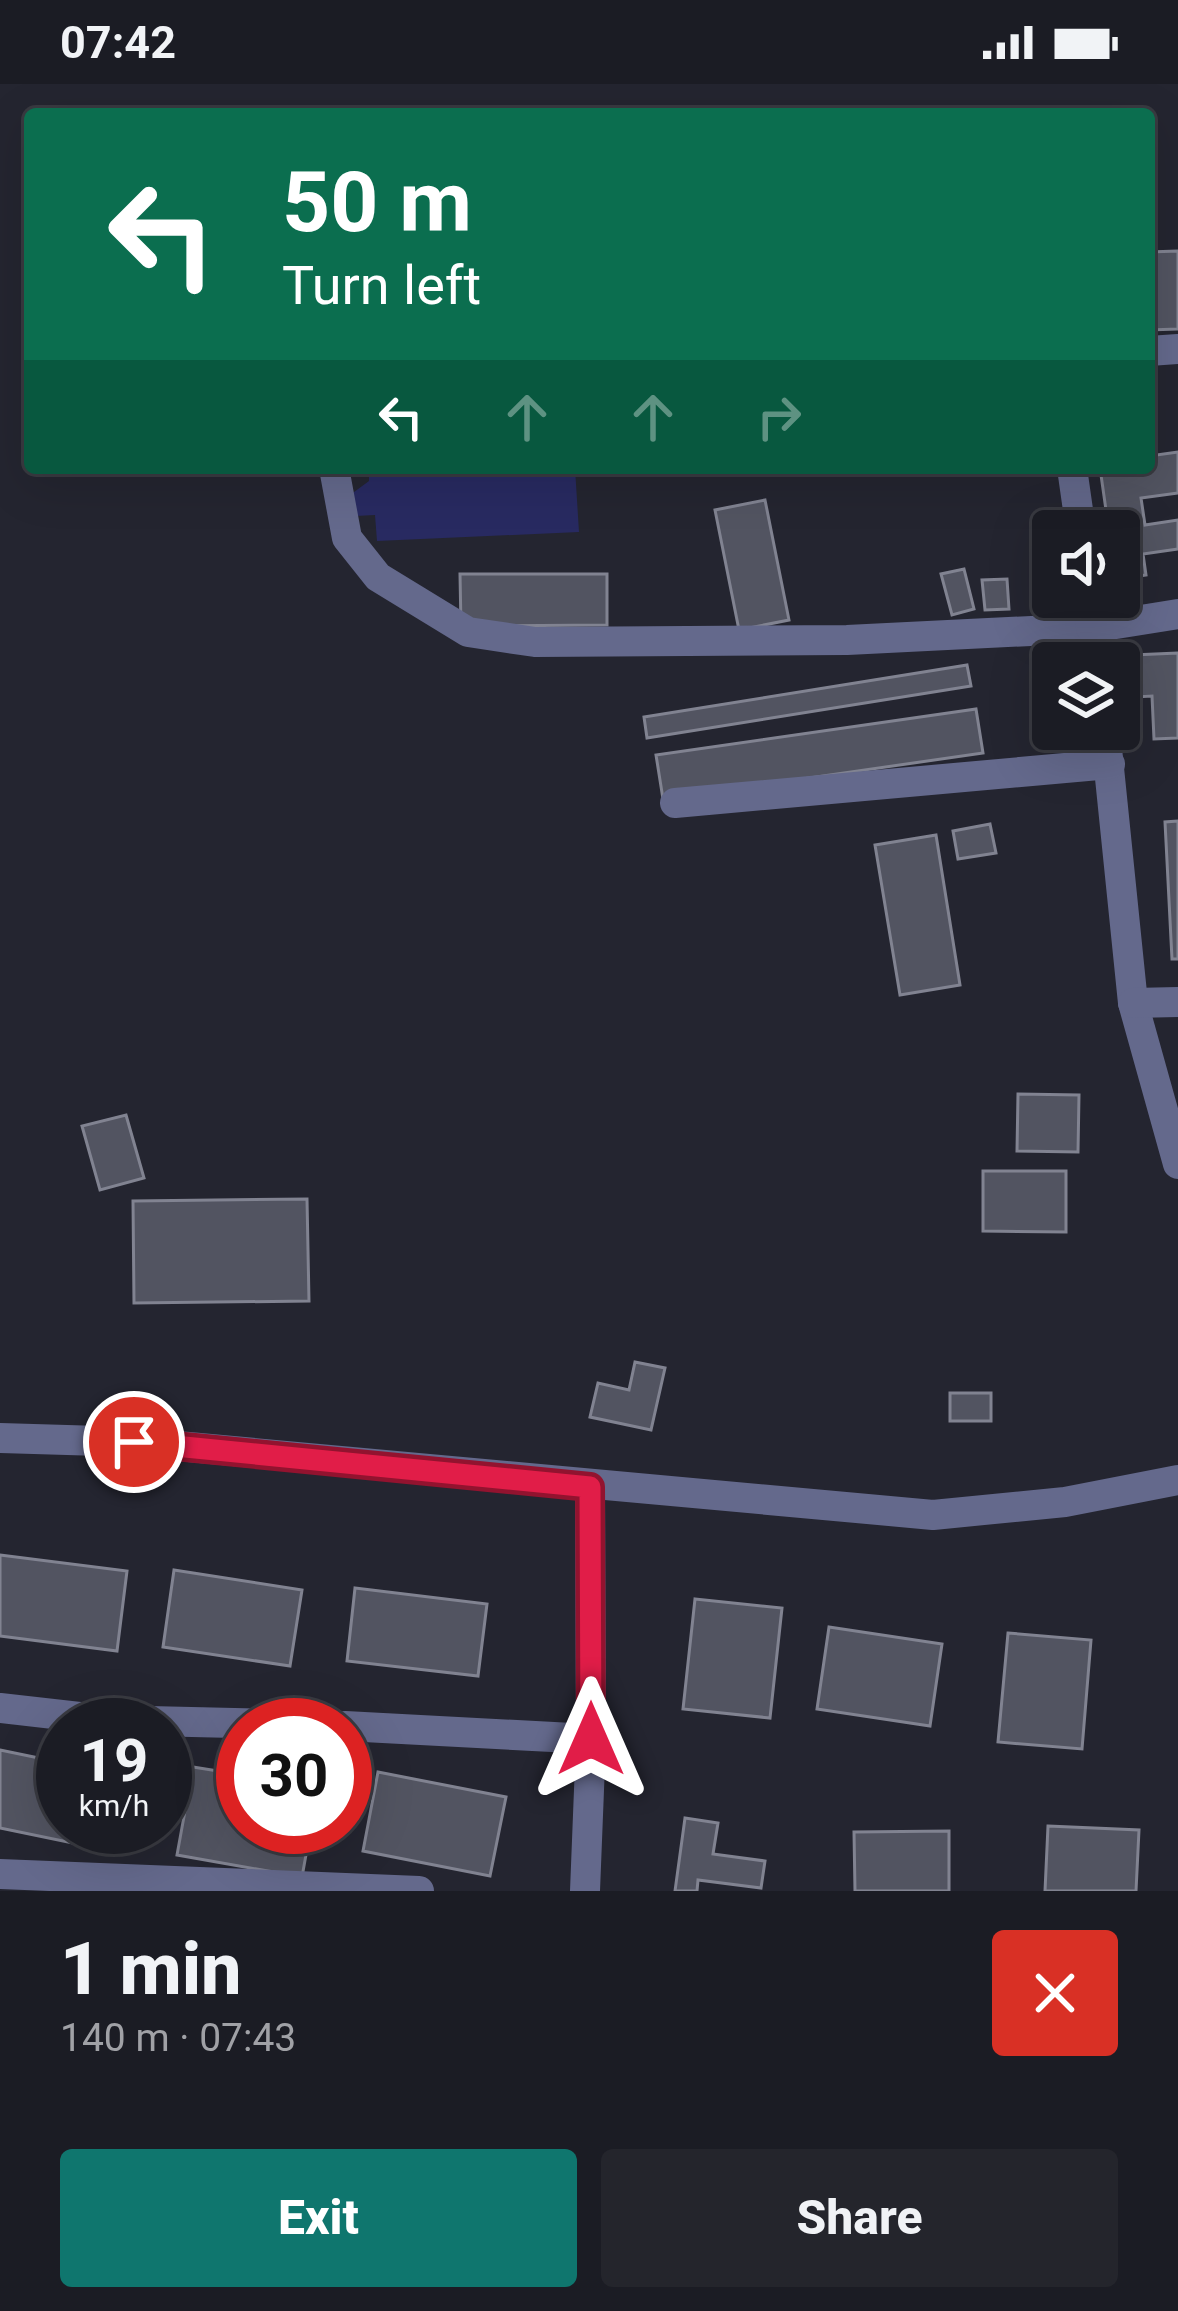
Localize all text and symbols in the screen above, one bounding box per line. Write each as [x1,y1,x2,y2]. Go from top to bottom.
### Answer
text: 07:42 [60,16,176,69]
text: 50 m [282,153,472,252]
icon: left [84,156,240,312]
text: Turn left [282,254,481,317]
icon: left [368,384,434,450]
icon: ahead [494,384,560,450]
icon: ahead [620,384,686,450]
icon: right [746,384,812,450]
map controls [1032,510,1140,750]
button: sound [1032,510,1140,618]
button: layers [1032,642,1140,750]
pin [83,1391,185,1493]
icon: arrive [101,1409,167,1475]
position arrow [528,1676,654,1802]
speed limit sign: 30 [216,1698,372,1854]
text: 19 [80,1725,148,1796]
text: km/h [79,1788,149,1823]
text: 1 min [60,1927,242,2012]
button: close [992,1930,1118,2056]
text: 140 m · 07:43 [60,2015,296,2061]
button: Exit [60,2149,577,2287]
button: Share [601,2149,1118,2287]

